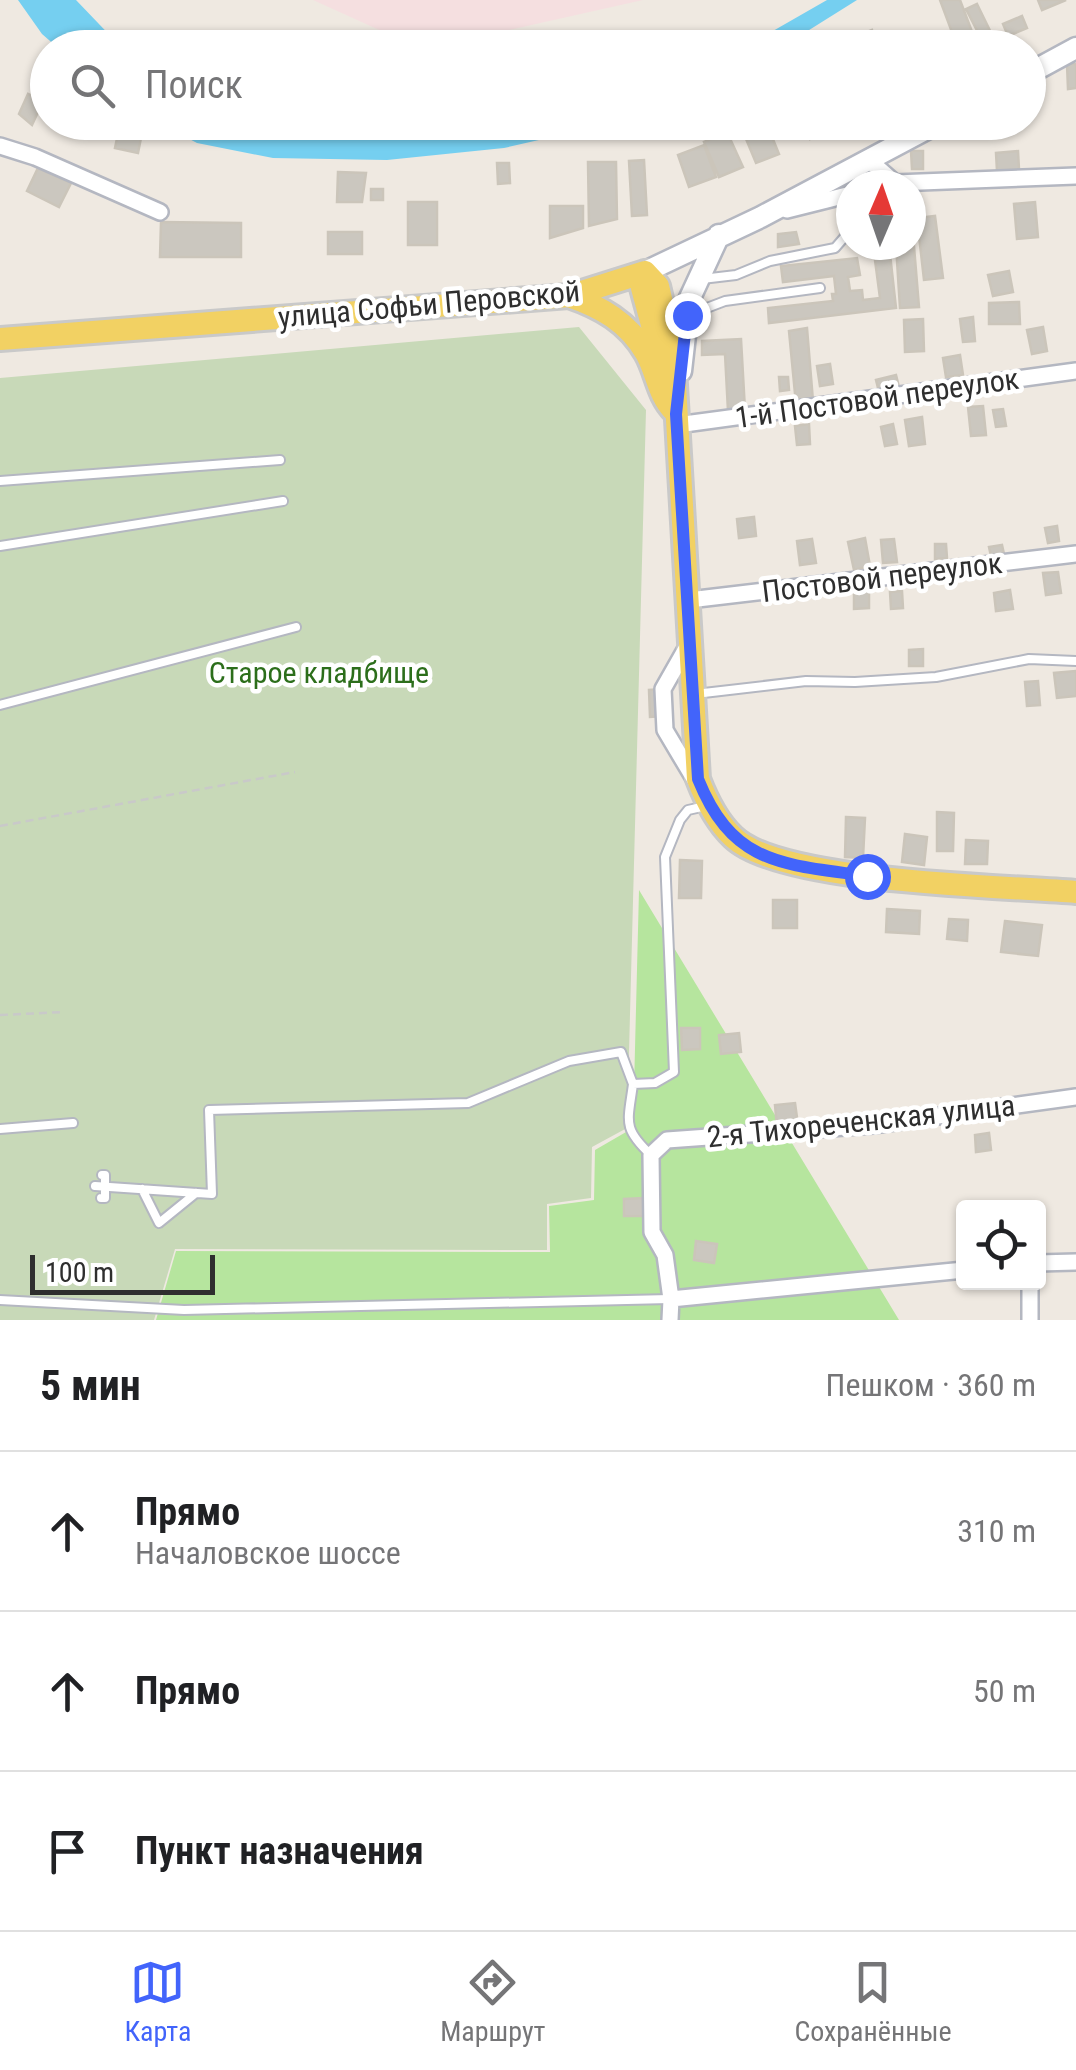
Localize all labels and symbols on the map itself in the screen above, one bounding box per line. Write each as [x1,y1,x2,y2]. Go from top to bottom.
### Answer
north arrow [836,170,926,260]
street label: улица Софьи Перовской [277,273,581,335]
route end [665,293,711,339]
street label: 1-й Постовой переулок [733,361,1021,435]
street label: Постовой переулок [760,545,1004,609]
park label: Старое кладбище [209,655,429,690]
route start [845,854,891,900]
street label: 2-я Тихореченская улица [705,1087,1017,1155]
scale bar [30,1250,215,1294]

